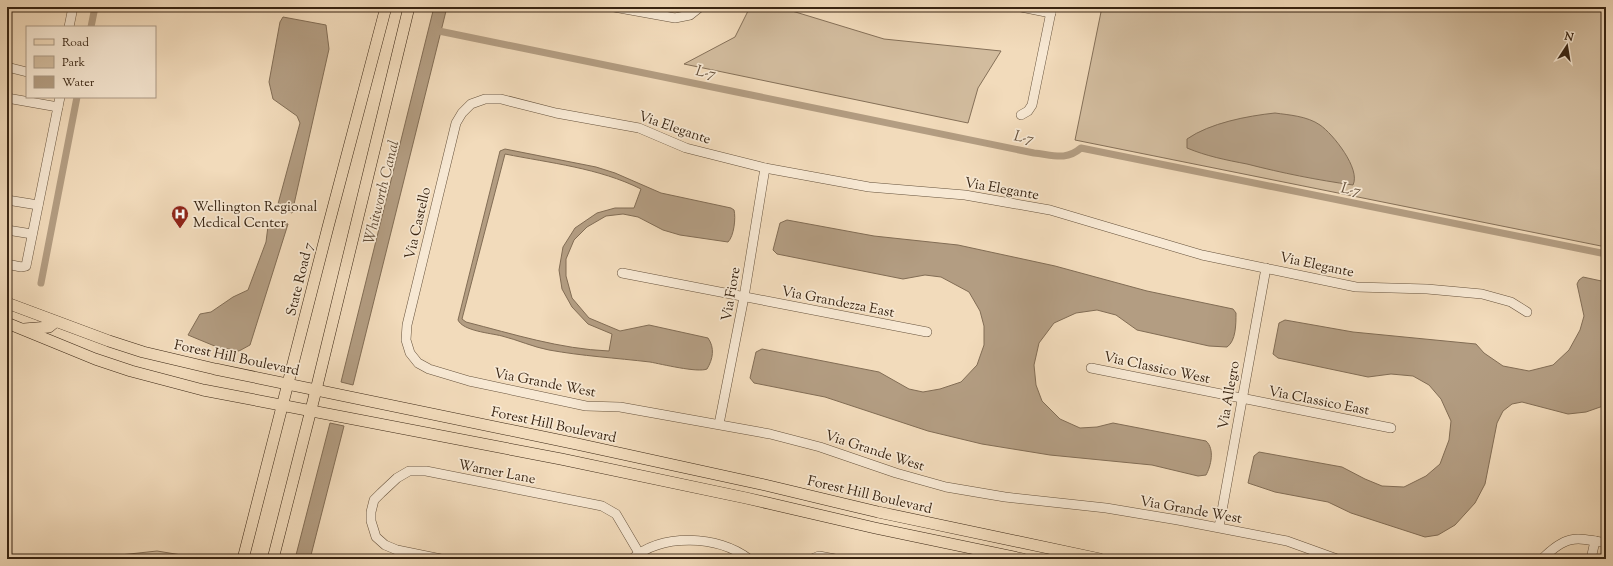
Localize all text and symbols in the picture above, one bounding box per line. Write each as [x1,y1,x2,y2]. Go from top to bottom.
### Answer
legend [26,26,156,98]
north arrow [1547,26,1587,66]
text: N [1562,28,1575,46]
text: Road [62,34,89,52]
text: Park [62,54,85,72]
water label: L-7 [694,61,718,86]
text: Water [62,74,95,92]
street label: Via Elegante [635,107,713,151]
water label: L-7 [1012,126,1036,151]
water label: Whitworth Canal [359,138,405,246]
street label: Via Elegante [963,174,1041,206]
water label: L-7 [1339,178,1363,203]
street label: Via Castello [401,185,437,262]
place label: Wellington Regional Medical Center [193,198,317,234]
hospital icon: Wellington Regional Medical Center [170,204,190,229]
street label: State Road 7 [282,241,320,318]
street label: Via Elegante [1278,248,1356,284]
street label: Via Fiore [717,266,747,323]
street label: Via Grandezza East [779,282,896,324]
street label: Forest Hill Boulevard [172,336,301,382]
street label: Via Classico West [1101,348,1212,390]
street label: Via Allegro [1214,359,1246,431]
street label: Via Grande West [492,364,598,404]
street label: Via Classico East [1266,382,1371,422]
street label: Forest Hill Boulevard [489,403,618,449]
street label: Via Grande West [822,426,927,477]
street label: Warner Lane [456,456,537,490]
street label: Forest Hill Boulevard [805,472,934,520]
street label: Via Grande West [1138,492,1244,530]

